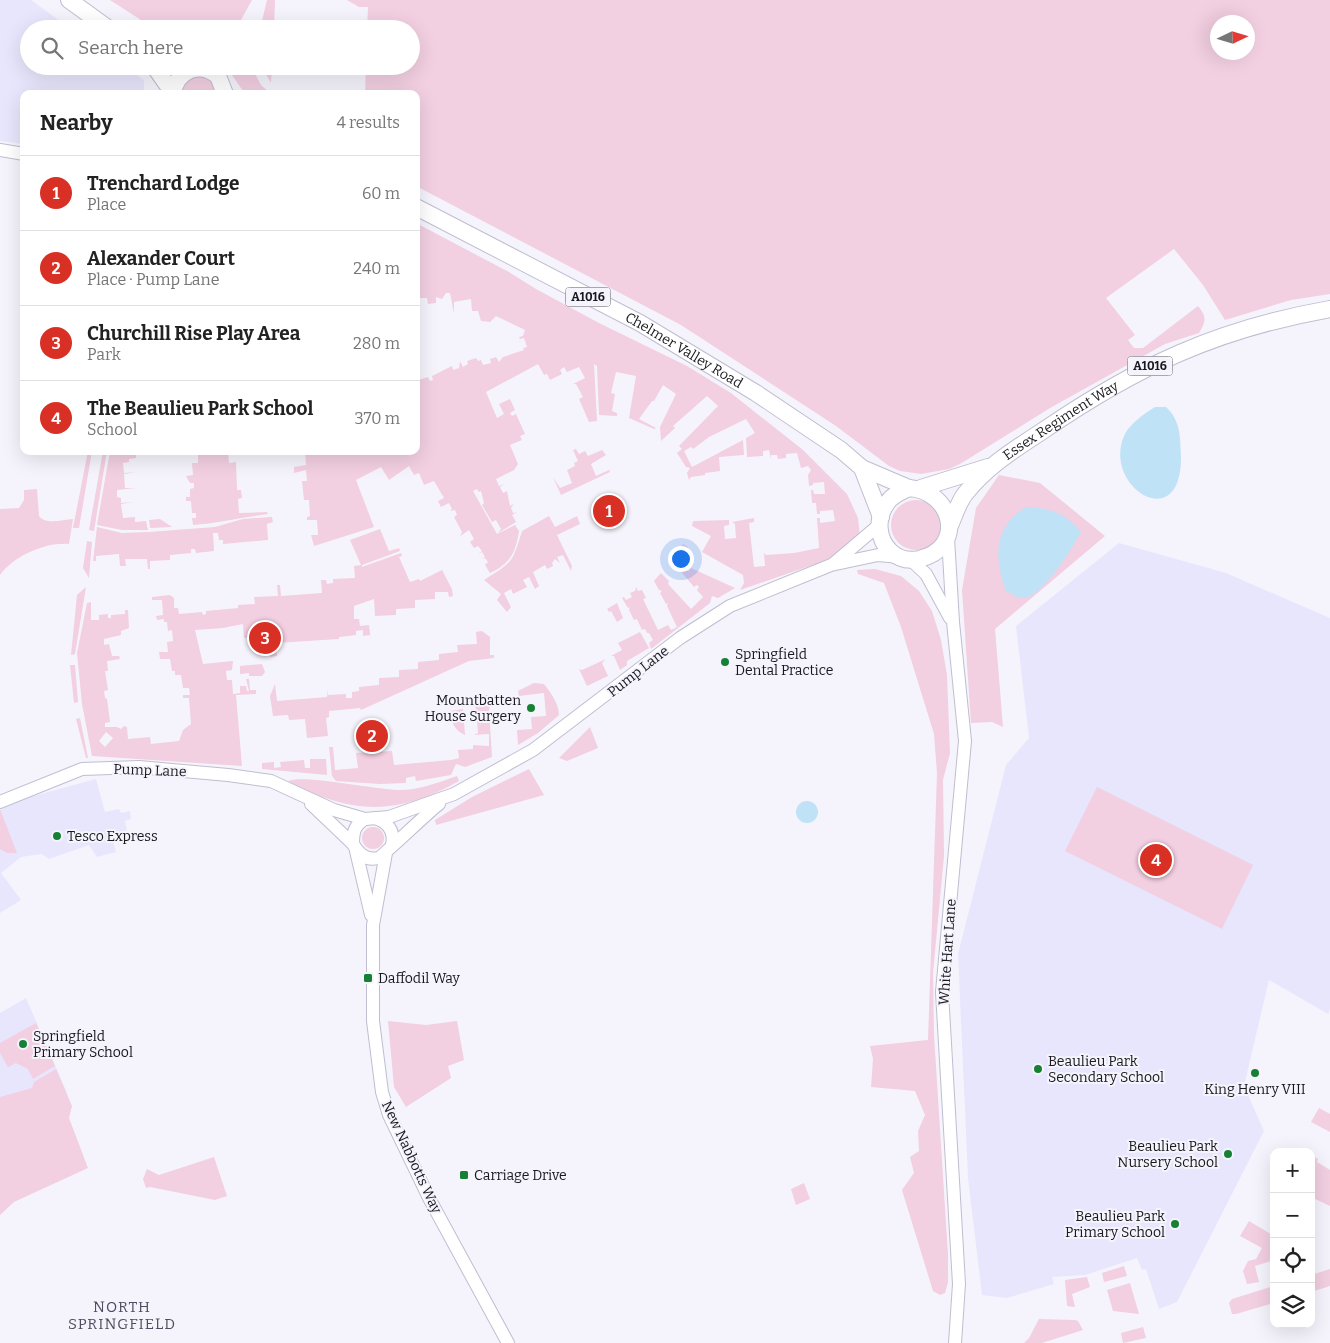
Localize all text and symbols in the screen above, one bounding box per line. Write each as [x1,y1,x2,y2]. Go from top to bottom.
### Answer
north arrow [1210,15,1255,60]
search box [20,20,420,75]
icon: search [38,34,66,62]
text: Search here [78,36,183,59]
text: Nearby [40,110,113,136]
text: 4 results [337,113,400,132]
text: Trenchard Lodge [87,172,240,195]
text: 1 [53,184,59,203]
text: 60 m [362,184,400,203]
text: Place [87,195,126,214]
text: Alexander Court [87,247,235,270]
text: 2 [51,259,61,278]
text: 240 m [353,259,400,278]
text: Place · Pump Lane [87,270,219,289]
road number: A1016 [566,288,610,306]
street label: Chelmer Valley Road [622,309,746,392]
text: Churchill Rise Play Area [87,322,300,345]
text: 3 [51,334,61,353]
text: 280 m [353,334,400,353]
text: Park [87,345,121,364]
road number: A1016 [1128,356,1172,376]
street label: Essex Regiment Way [1000,377,1122,464]
text: The Beaulieu Park School [87,397,313,420]
text: 4 [51,409,61,428]
text: 370 m [354,409,400,428]
text: School [87,420,137,439]
pin: 1 [593,492,625,530]
your location [668,546,694,572]
pin: 3 [249,619,281,657]
street label: Pump Lane [604,642,672,701]
place label: Springfield Dental Practice [735,646,833,679]
marker: Springfield Dental Practice [719,656,731,668]
place label: Mountbatten House Surgery [424,692,522,725]
marker: Mountbatten House Surgery [525,702,537,714]
pin: 2 [356,717,388,755]
street label: Pump Lane [113,761,187,780]
place label: Tesco Express [67,828,158,845]
marker: Tesco Express [51,830,63,842]
pin: 4 [1140,841,1172,879]
street label: White Hart Lane [935,898,960,1006]
place label: Daffodil Way [378,970,461,987]
marker: Daffodil Way [362,972,374,984]
place label: Springfield Primary School [33,1028,133,1061]
marker: Springfield Primary School [17,1038,29,1050]
place label: Beaulieu Park Secondary School [1048,1053,1164,1086]
marker: Beaulieu Park Secondary School [1032,1063,1044,1075]
marker: King Henry VIII [1249,1067,1261,1079]
place label: King Henry VIII [1204,1081,1306,1098]
street label: New Nabbotts Way [378,1098,445,1217]
place label: Beaulieu Park Nursery School [1117,1138,1218,1171]
marker: Beaulieu Park Nursery School [1222,1148,1234,1160]
map controls [1270,1148,1315,1328]
button: + [1270,1148,1315,1193]
place label: Carriage Drive [474,1167,567,1184]
marker: Carriage Drive [458,1169,470,1181]
button: − [1270,1193,1315,1238]
place label: Beaulieu Park Primary School [1065,1208,1165,1241]
marker: Beaulieu Park Primary School [1169,1218,1181,1230]
button: locate [1270,1238,1315,1283]
button: layers [1270,1283,1315,1328]
district label: NORTH SPRINGFIELD [68,1298,176,1333]

